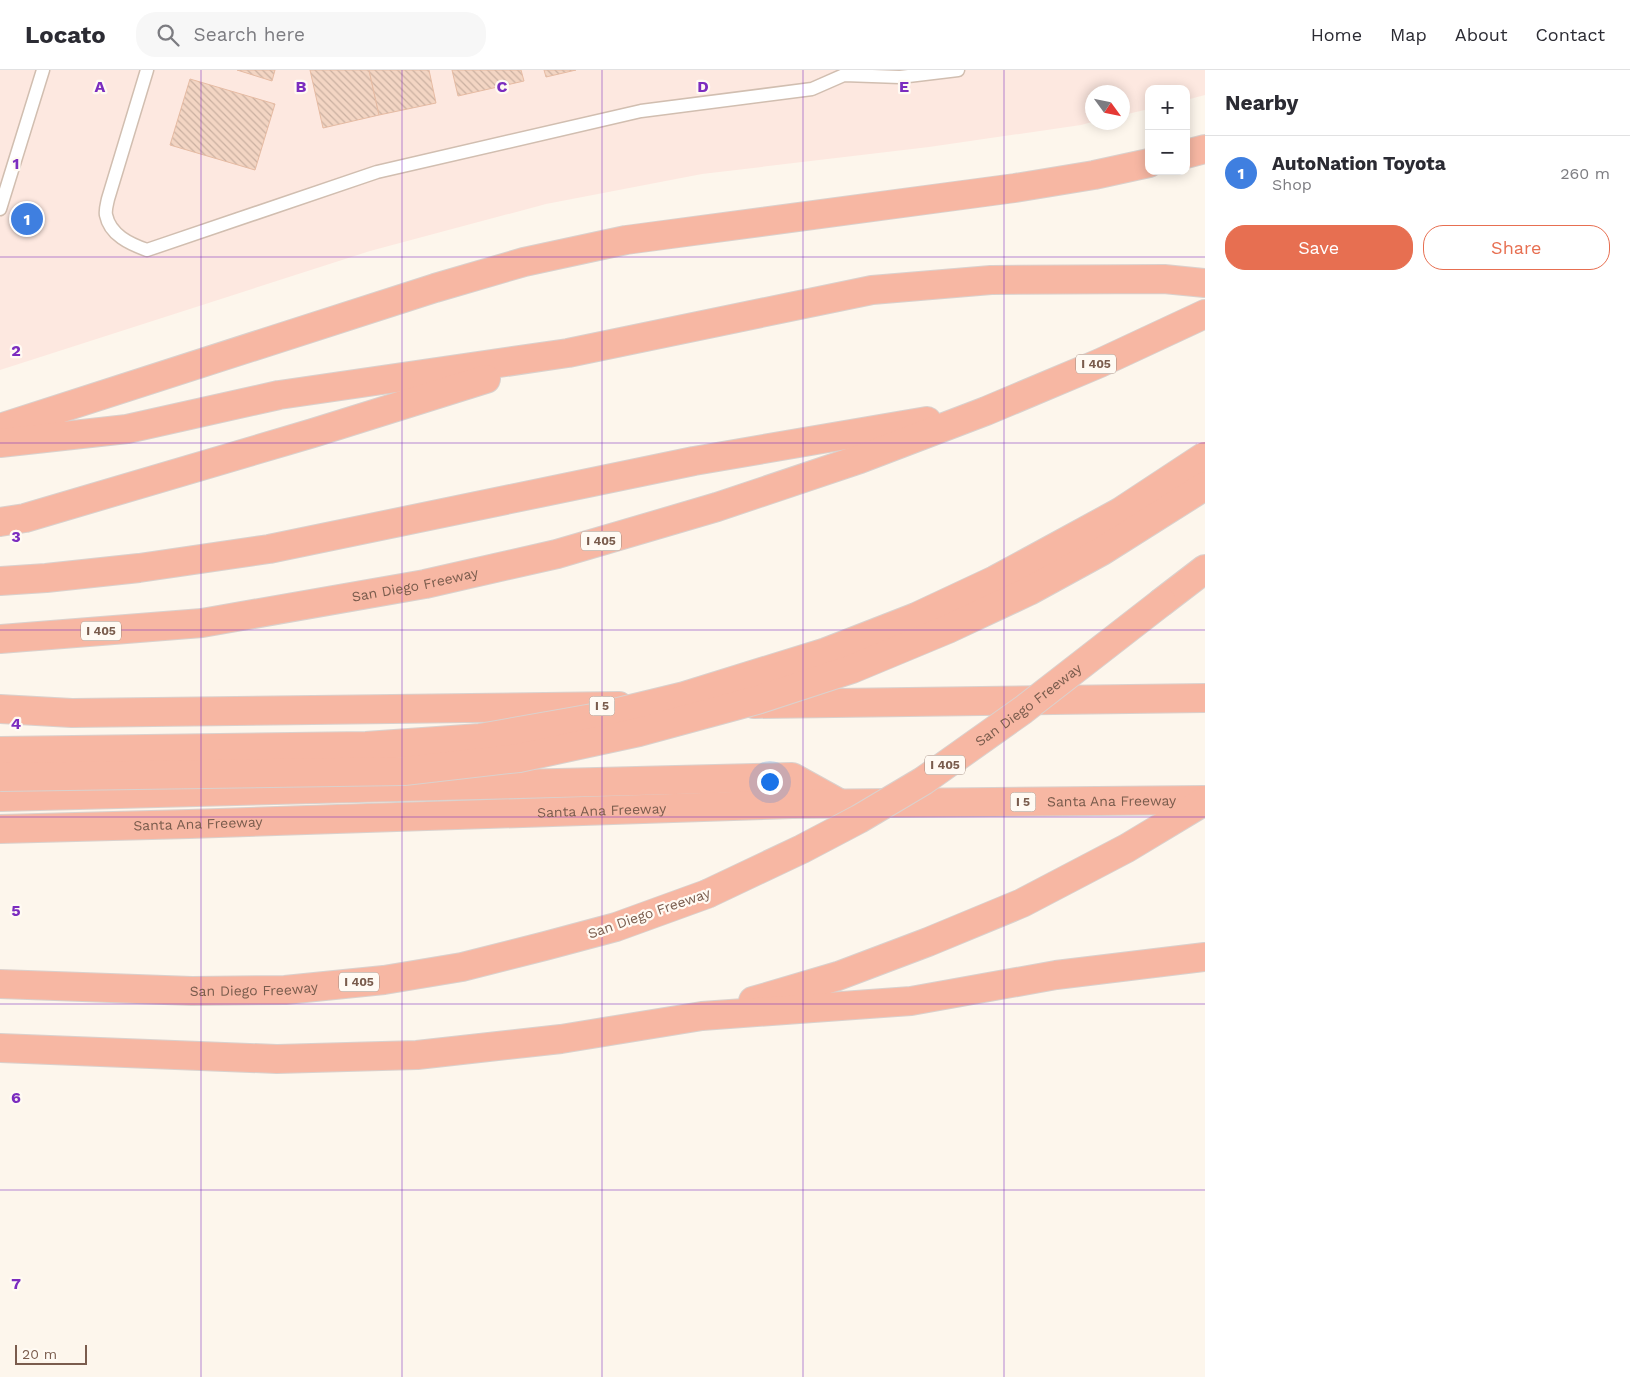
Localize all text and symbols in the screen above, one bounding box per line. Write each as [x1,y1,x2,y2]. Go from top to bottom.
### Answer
search box [136,12,486,57]
text: Locato [25,21,106,49]
icon: search [154,21,182,49]
text: Search here [194,23,305,46]
text: Home [1311,24,1362,45]
text: Map [1390,24,1427,45]
text: About [1455,24,1507,45]
text: Contact [1535,24,1605,45]
text: A [95,77,106,96]
text: B [296,77,307,96]
text: C [497,77,508,96]
text: D [697,77,709,96]
text: E [899,77,909,96]
north arrow [1085,85,1130,130]
map controls [1145,85,1190,175]
button: + [1145,85,1190,130]
text: Nearby [1225,90,1298,115]
button: − [1145,130,1190,175]
text: AutoNation Toyota [1272,152,1446,175]
text: 1 [13,154,19,173]
text: 1 [1238,164,1244,183]
text: 260 m [1560,164,1610,183]
text: Shop [1272,175,1312,194]
pin: 1 [11,200,43,238]
button: Save [1225,225,1413,270]
button: Share [1423,225,1610,270]
text: 2 [11,341,21,360]
road number: I 405 [1076,354,1116,374]
text: 3 [11,527,21,546]
road number: I 405 [581,532,621,551]
street label: San Diego Freeway [350,564,480,605]
road number: I 405 [81,622,121,640]
street label: San Diego Freeway [972,659,1085,749]
road number: I 5 [590,696,614,716]
text: 4 [11,714,21,733]
road number: I 405 [925,756,965,774]
your location [757,769,783,795]
road number: I 5 [1010,792,1036,812]
street label: Santa Ana Freeway [1047,792,1177,810]
street label: Santa Ana Freeway [537,800,667,820]
street label: Santa Ana Freeway [133,814,264,833]
street label: San Diego Freeway [586,884,713,941]
text: 5 [11,901,21,920]
road number: I 405 [339,972,379,992]
street label: San Diego Freeway [190,979,320,999]
text: 6 [11,1088,21,1107]
text: 7 [11,1274,21,1293]
scale bar [15,1342,88,1365]
text: 20 m [22,1346,57,1362]

